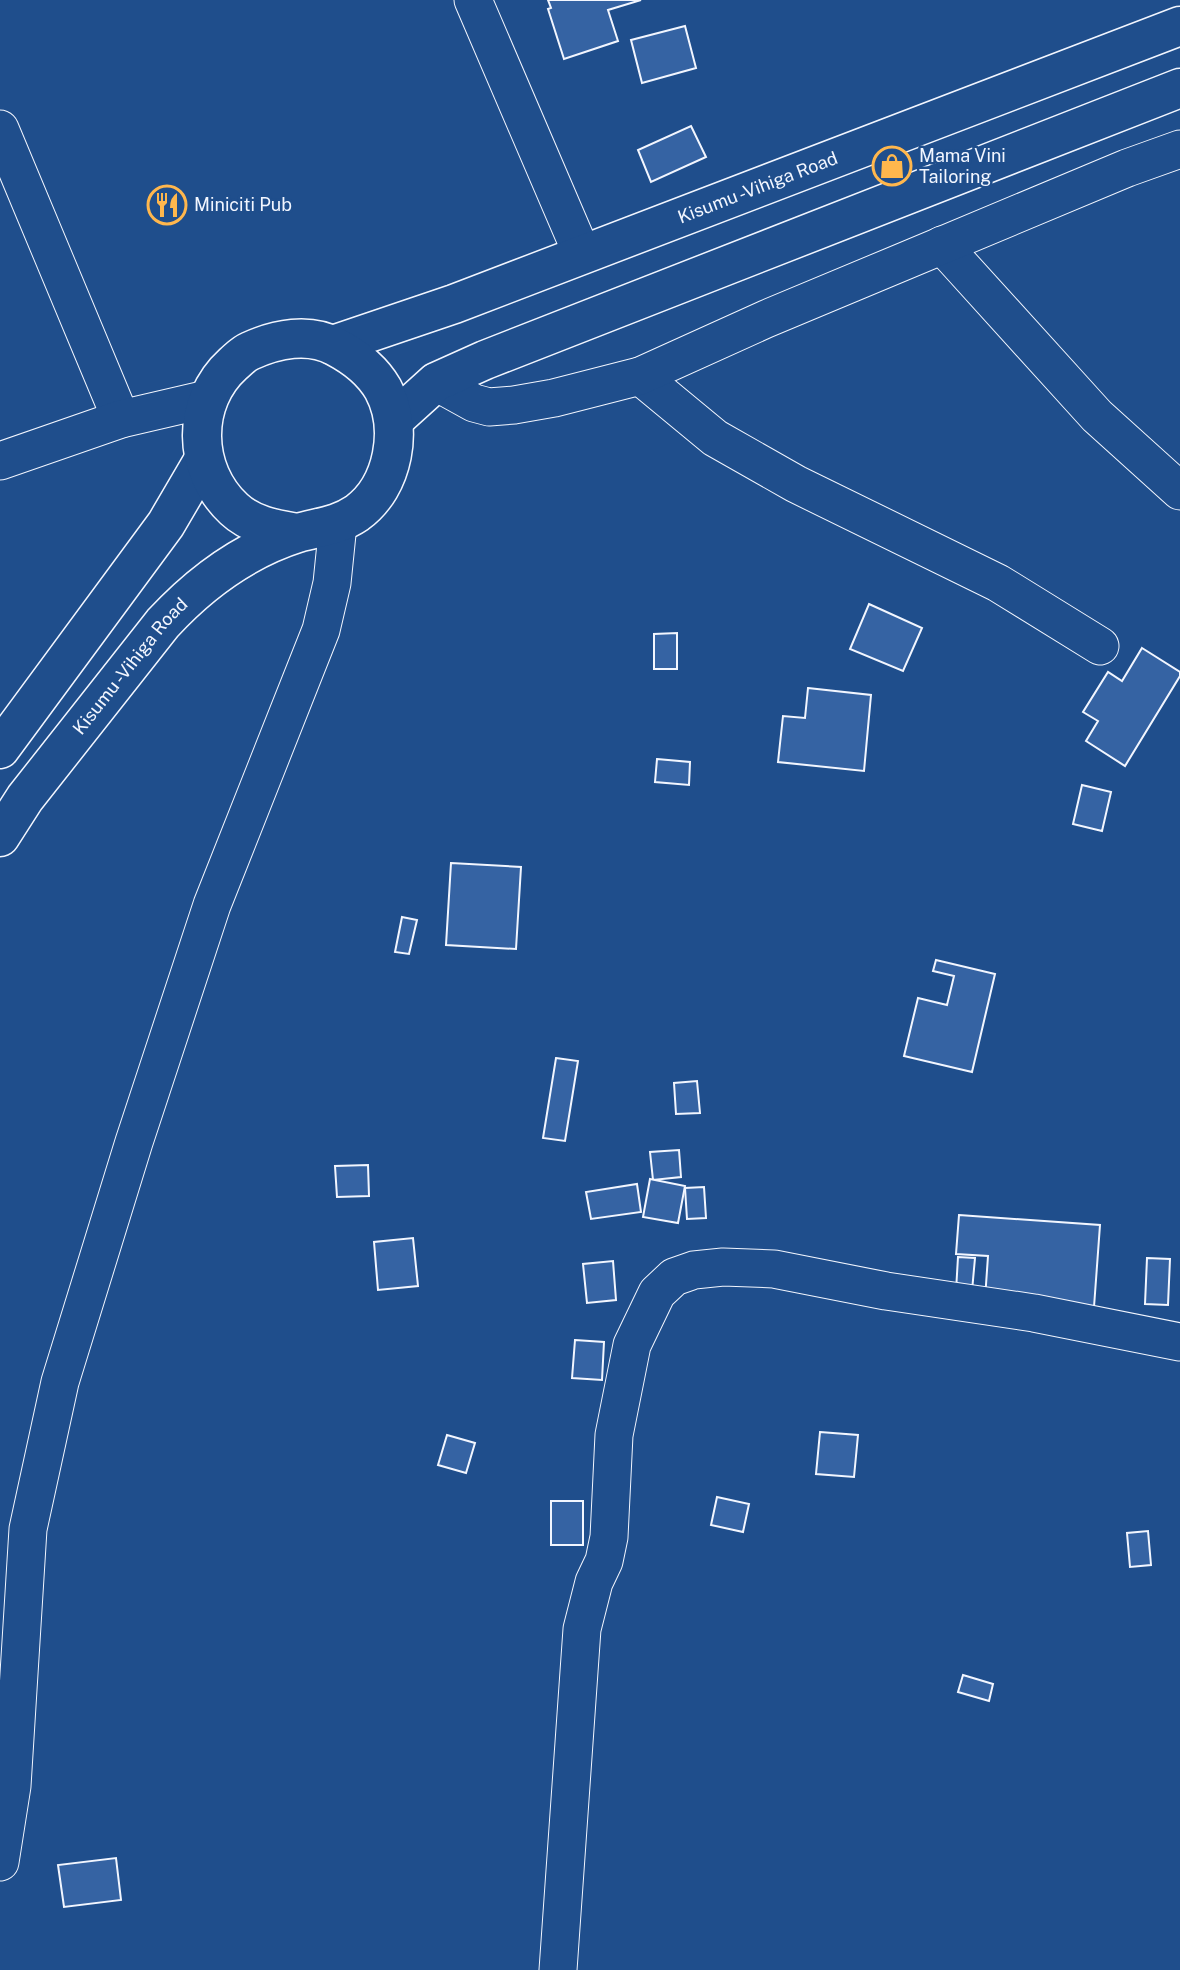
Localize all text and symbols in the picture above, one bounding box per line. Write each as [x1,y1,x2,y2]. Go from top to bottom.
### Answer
shop icon: Mama Vini Tailoring [871,145,913,187]
place label: Mama Vini Tailoring [919,145,1006,187]
street label: Kisumu -Vihiga Road [675,147,841,227]
restaurant icon: Miniciti Pub [146,184,188,226]
place label: Miniciti Pub [194,194,292,215]
street label: Kisumu -Vihiga Road [68,593,192,738]

